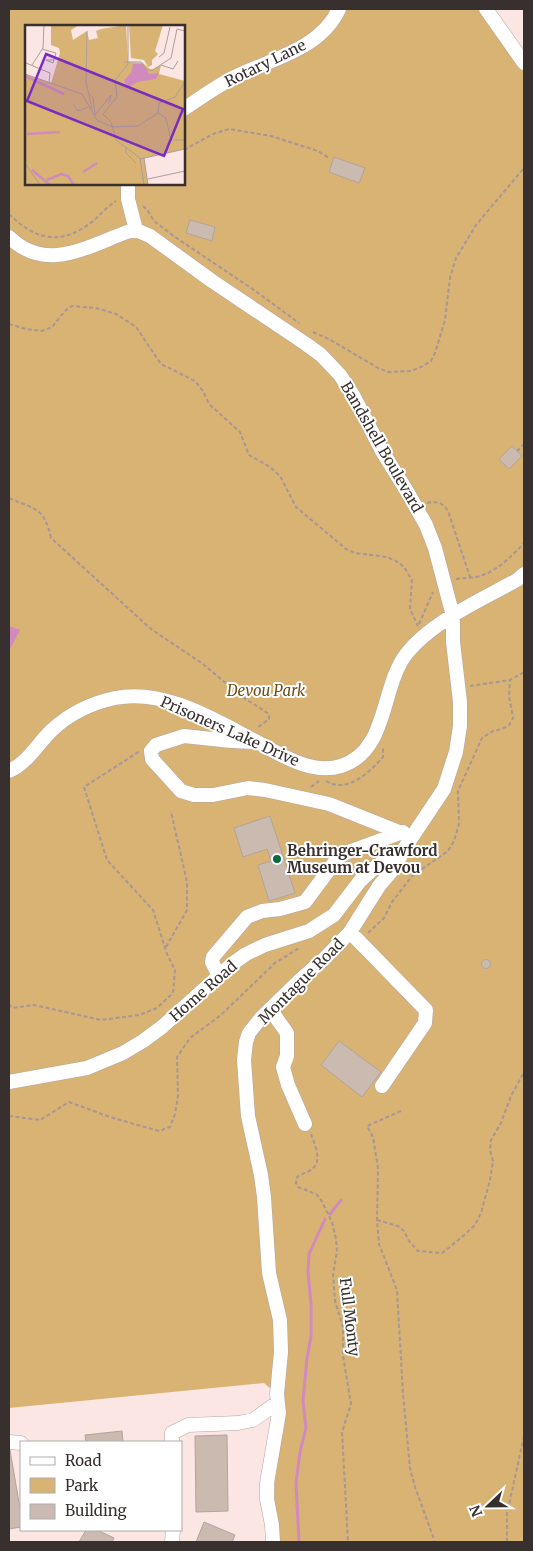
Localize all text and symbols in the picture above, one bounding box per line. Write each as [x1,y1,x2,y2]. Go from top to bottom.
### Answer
inset map [25,25,185,185]
street label: Rotary Lane [221,35,309,91]
street label: Bandshell Boulevard [337,378,427,516]
park label: Devou Park [226,681,306,700]
street label: Prisoners Lake Drive [158,692,302,770]
place label: Behringer-Crawford Museum at Devou [287,841,438,877]
marker: Behringer-Crawford Museum at Devou [271,853,283,865]
street label: Montague Road [254,934,348,1028]
street label: Home Road [165,957,241,1025]
street label: Full Monty [336,1277,364,1358]
legend [20,1441,182,1531]
text: Road [65,1451,101,1470]
text: Park [65,1476,99,1495]
north arrow [463,1481,513,1531]
text: Building [65,1501,127,1520]
text: N [466,1502,486,1519]

